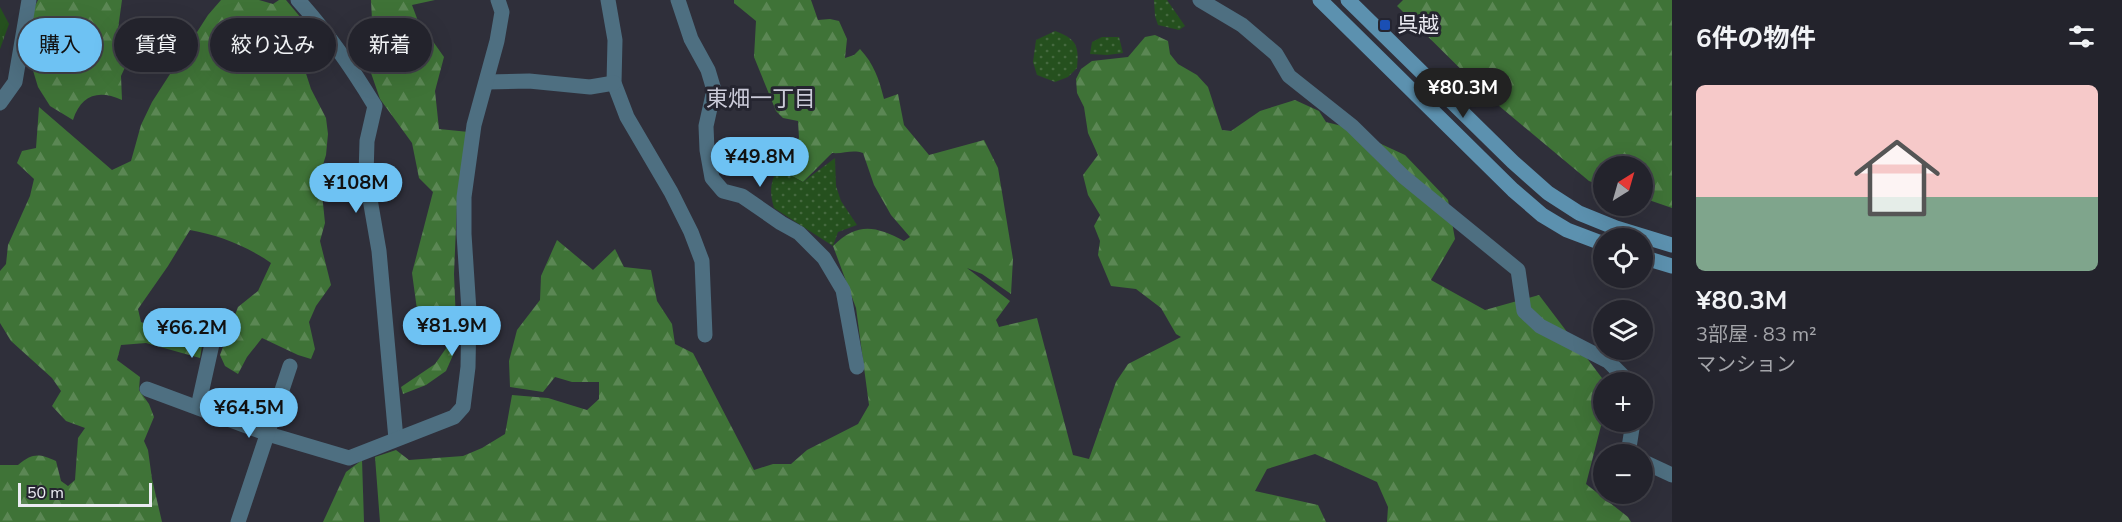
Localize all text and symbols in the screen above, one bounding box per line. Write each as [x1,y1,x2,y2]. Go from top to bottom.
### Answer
place label: 呉越 [1397,11,1439,39]
chip: 購入 [18,18,102,72]
chip: 賃貸 [114,18,198,72]
chip: 絞り込み [210,18,336,72]
chip: 新着 [348,18,432,72]
marker: 呉越 [1378,18,1392,32]
icon: filters [2065,20,2098,53]
text: 6件の物件 [1696,21,1816,56]
pin: ¥80.3M [1414,68,1512,119]
text: ¥80.3M [1428,74,1498,101]
district label: 東畑一丁目 [706,84,816,114]
icon: home [1843,124,1951,232]
pin: ¥49.8M [711,137,809,188]
text: ¥49.8M [725,143,795,170]
north arrow [1593,156,1653,216]
map controls [1593,156,1653,504]
pin: ¥108M [314,163,398,214]
text: ¥108M [323,169,389,196]
button: locate [1593,228,1653,288]
text: ¥80.3M [1696,283,1787,318]
button: layers [1593,300,1653,360]
pin: ¥81.9M [403,306,501,357]
pin: ¥66.2M [143,308,241,359]
text: ¥81.9M [417,312,487,339]
text: ¥66.2M [157,314,227,341]
text: 3部屋 · 83 m² [1696,321,1817,348]
text: マンション [1696,351,1796,378]
button: + [1593,372,1653,432]
pin: ¥64.5M [200,388,298,439]
text: ¥64.5M [214,394,284,421]
button: − [1593,444,1653,504]
scale bar [18,480,152,508]
text: 50 m [27,482,64,504]

